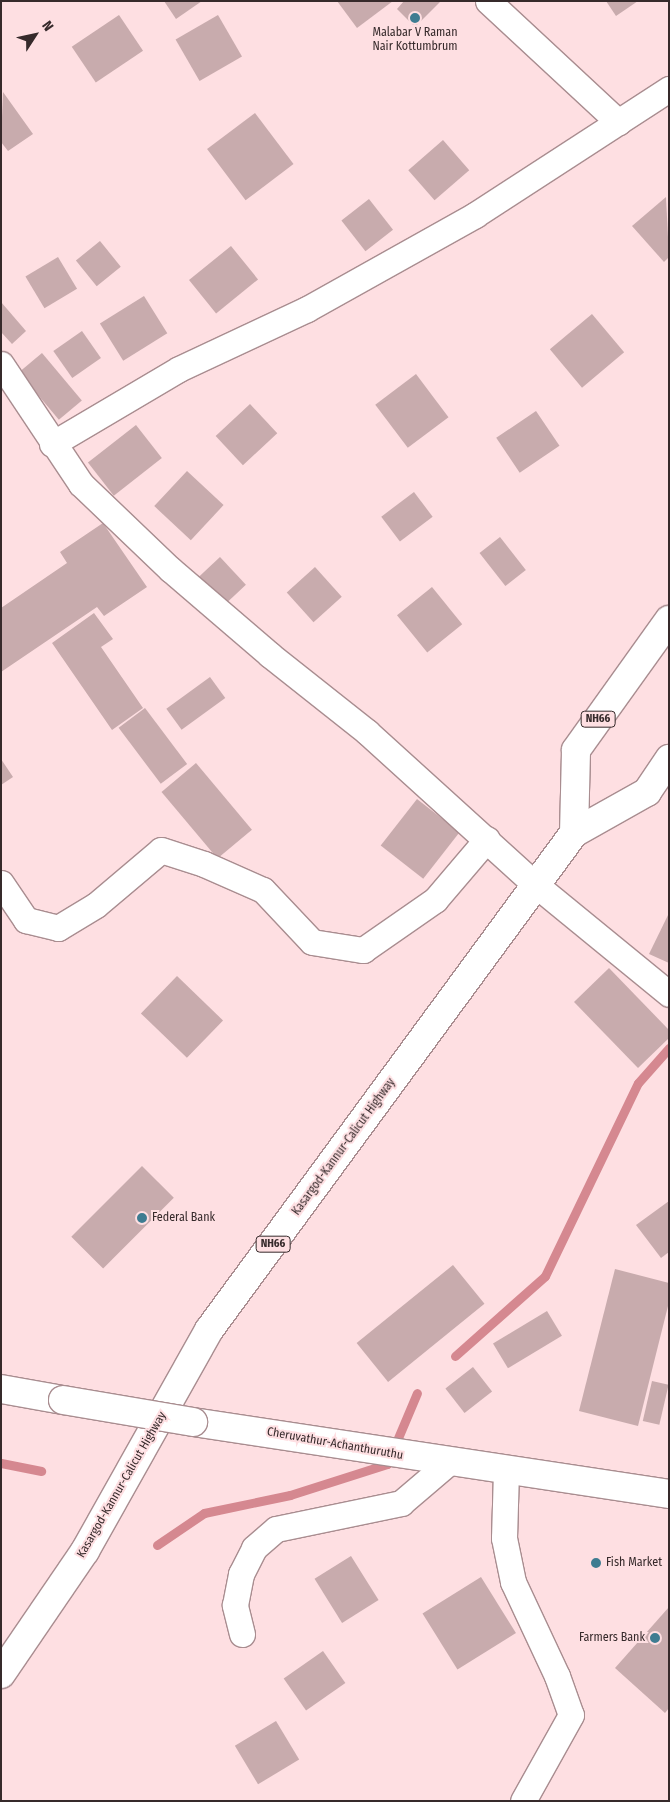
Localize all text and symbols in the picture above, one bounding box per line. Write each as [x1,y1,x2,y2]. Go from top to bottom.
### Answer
north arrow [10,10,60,60]
marker: Malabar V Raman Nair Kottumbrum [409,12,421,24]
text: N [38,18,57,34]
place label: Malabar V Raman Nair Kottumbrum [372,26,458,54]
road number: NH66 [580,711,616,728]
street label: Kasargod-Kannur-Calicut Highway [289,1076,399,1218]
place label: Federal Bank [152,1211,215,1225]
marker: Federal Bank [136,1212,148,1224]
road number: NH66 [256,1236,290,1252]
street label: Kasargod-Kannur-Calicut Highway [74,1410,170,1560]
street label: Cheruvathur-Achanthuruthu [266,1425,404,1463]
place label: Fish Market [606,1556,662,1570]
marker: Fish Market [590,1557,602,1569]
place label: Farmers Bank [579,1631,645,1645]
marker: Farmers Bank [649,1632,661,1644]

